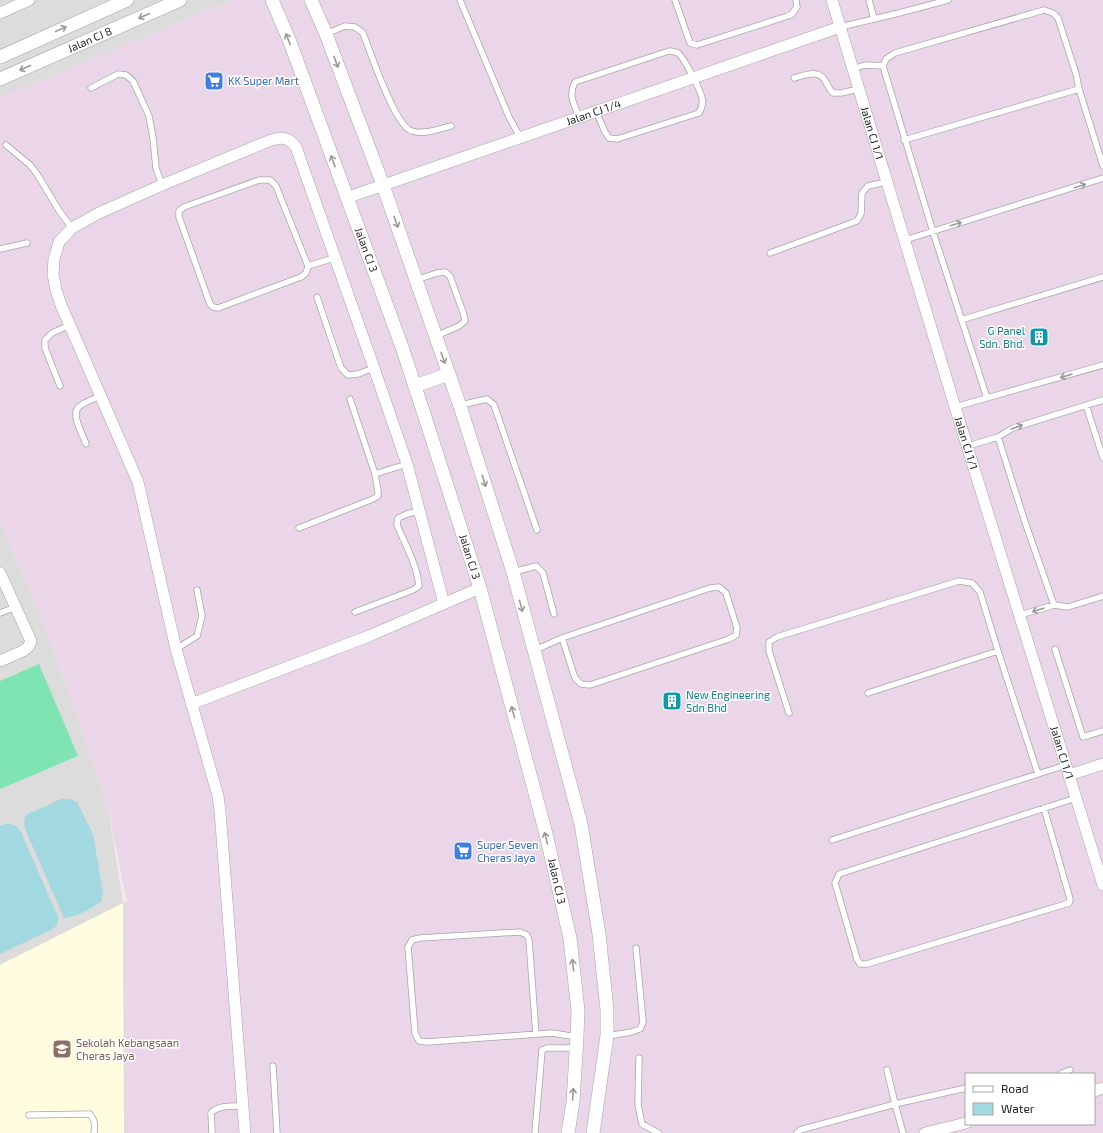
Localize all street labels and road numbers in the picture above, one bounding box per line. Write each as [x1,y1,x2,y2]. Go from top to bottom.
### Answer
street label: Jalan CJ 8 [65,24,114,55]
street label: Jalan CJ 1/4 [564,96,623,127]
street label: Jalan CJ 1/1 [859,105,887,161]
street label: Jalan CJ 3 [353,225,381,274]
street label: Jalan CJ 1/1 [952,415,981,471]
street label: Jalan CJ 3 [457,532,484,581]
street label: Jalan CJ 1/1 [1048,724,1077,781]
street label: Jalan CJ 3 [546,857,569,905]

